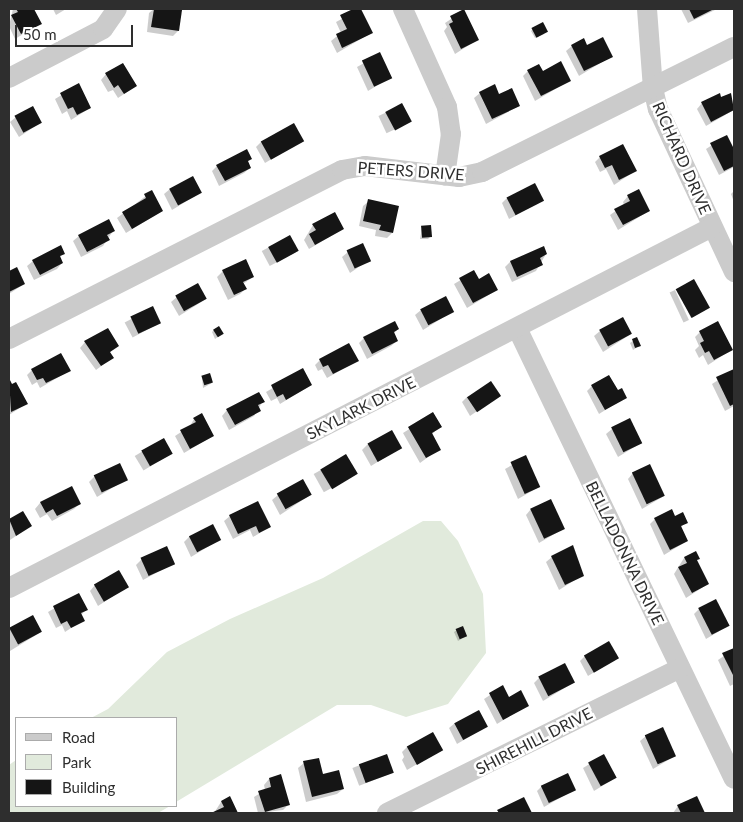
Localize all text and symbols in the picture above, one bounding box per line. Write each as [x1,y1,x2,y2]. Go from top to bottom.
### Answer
scale bar [18,15,135,47]
text: 50 m [23,25,57,43]
street label: RICHARD DRIVE [649,99,715,217]
street label: PETERS DRIVE [357,158,465,184]
street label: SKYLARK DRIVE [303,372,419,444]
street label: BELLADONNA DRIVE [582,478,668,628]
street label: SHIREHILL DRIVE [472,703,596,779]
legend [15,717,178,807]
text: Road [62,728,95,746]
text: Park [62,753,91,771]
text: Building [62,778,115,796]

